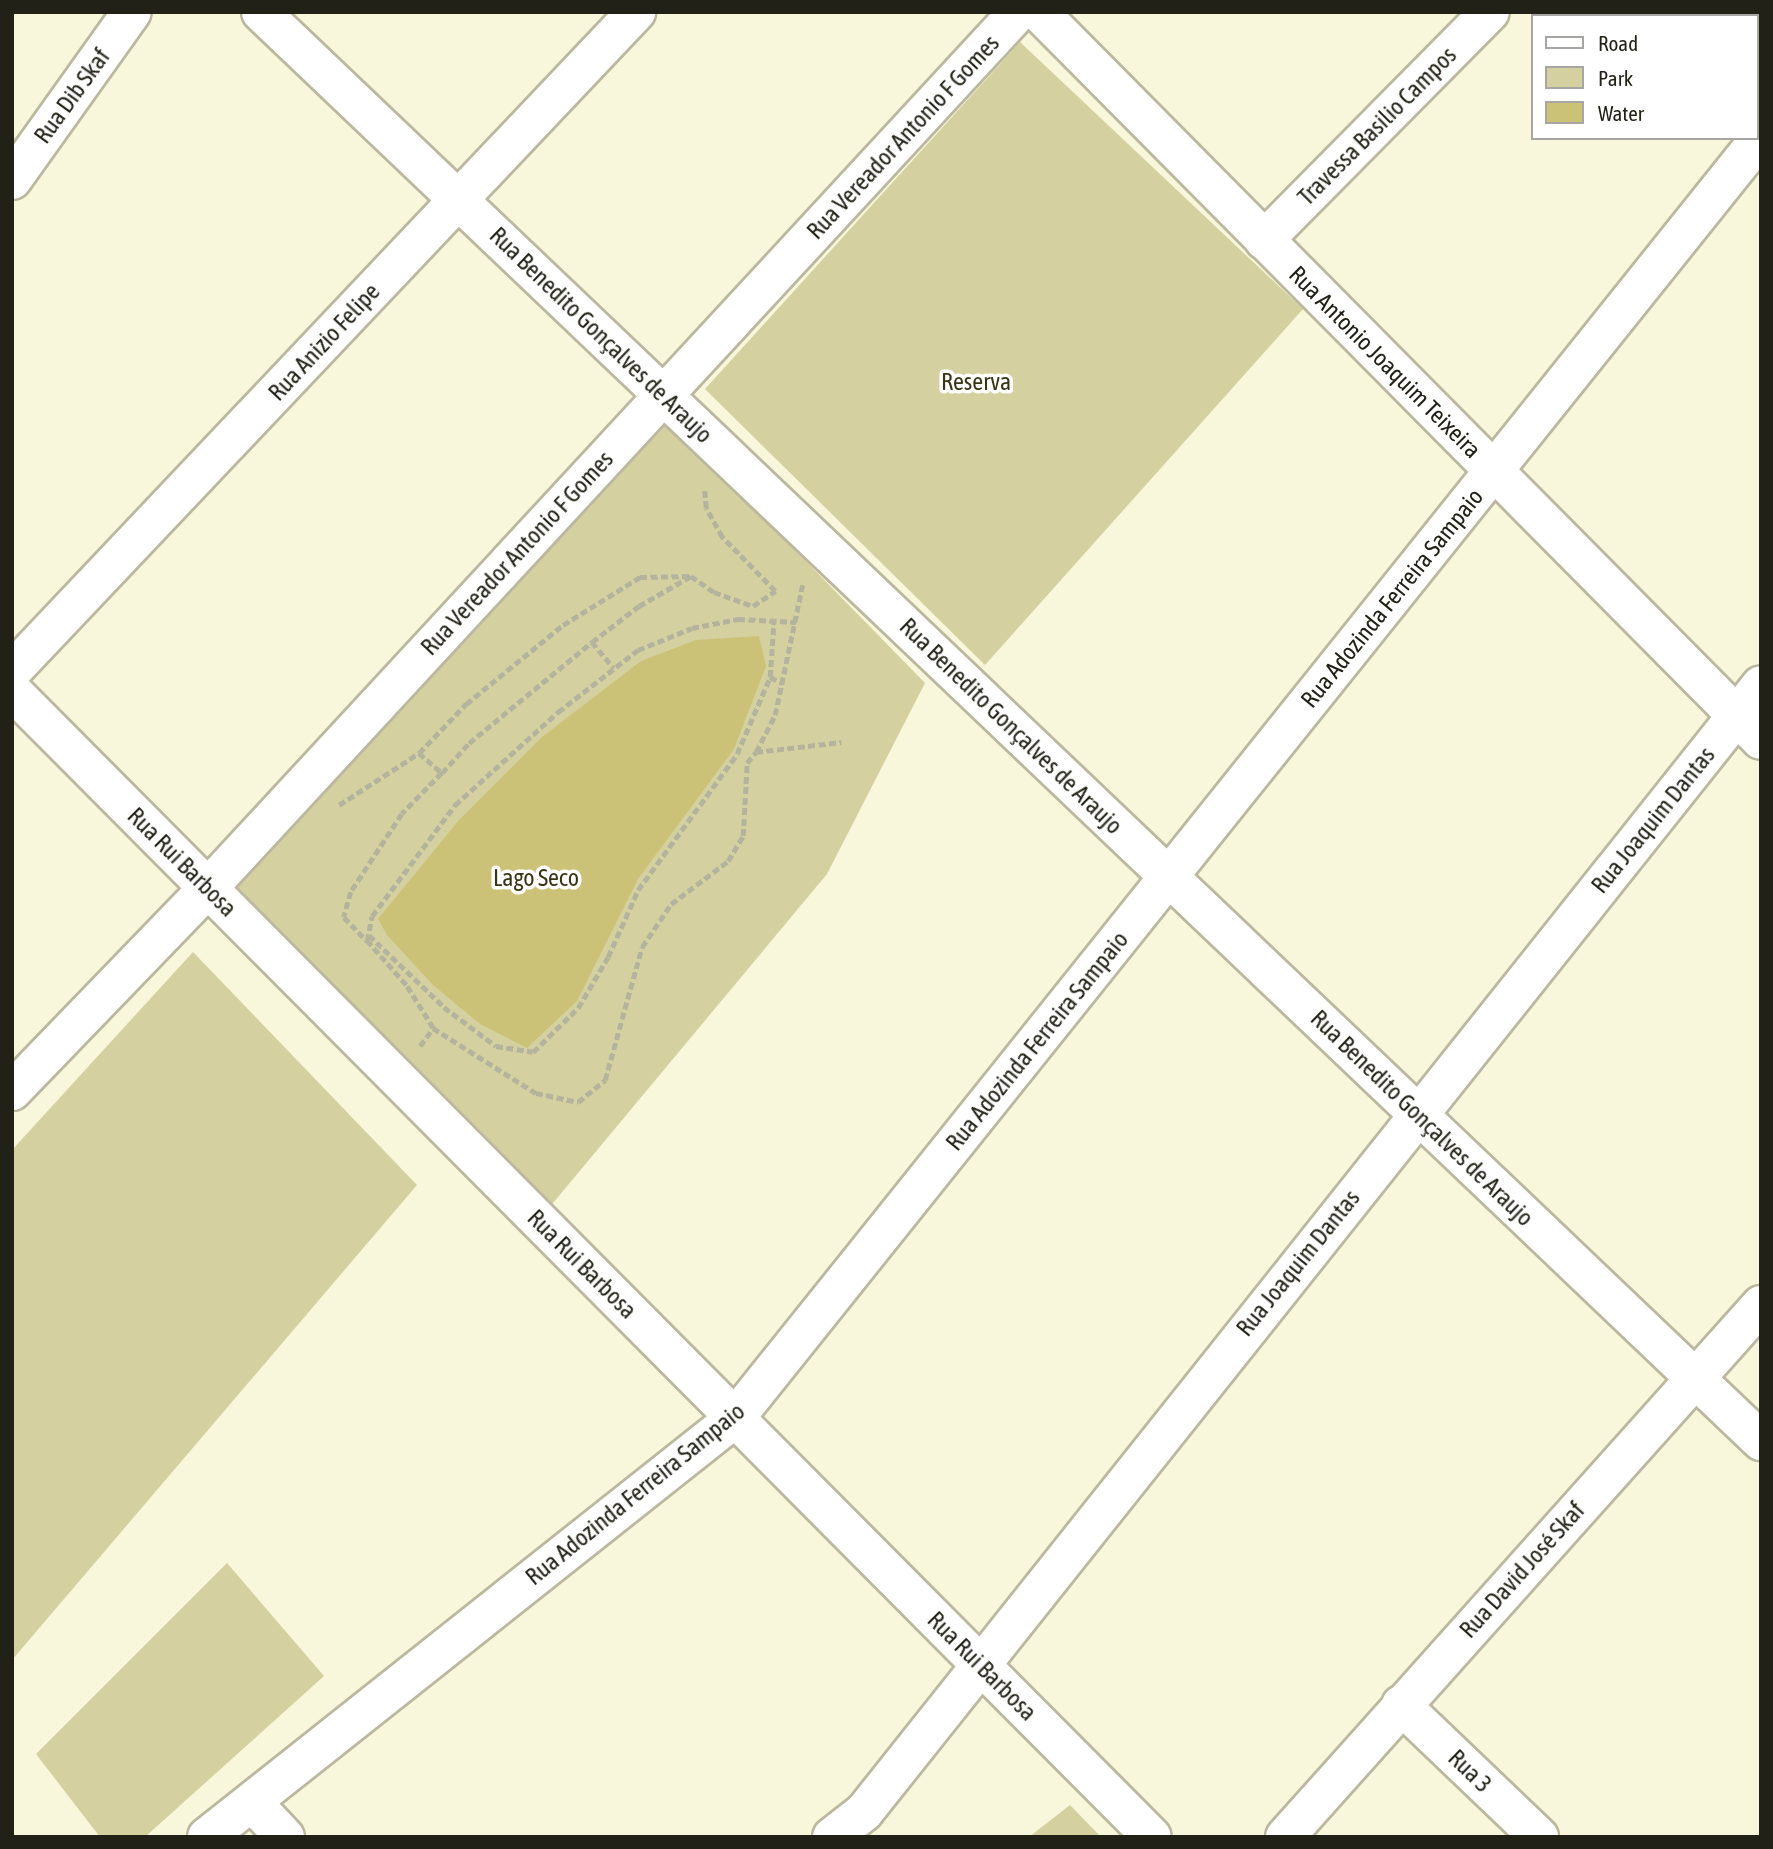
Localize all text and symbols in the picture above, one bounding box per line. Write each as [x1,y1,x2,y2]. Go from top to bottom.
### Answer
legend [1532,14,1759,140]
street label: Rua Vereador Antonio F Gomes [801,29,1005,245]
text: Road [1598,31,1638,55]
street label: Travessa Basilio Campos [1292,41,1462,211]
street label: Rua Dib Skaf [28,43,116,149]
text: Park [1598,66,1633,90]
text: Water [1598,101,1644,125]
street label: Rua Benedito Gonçalves de Araujo [484,221,718,449]
street label: Rua Antonio Joaquim Teixeira [1283,260,1487,464]
street label: Rua Anizio Felipe [262,277,386,407]
park label: Reserva [941,368,1011,396]
street label: Rua Vereador Antonio F Gomes [415,445,619,661]
street label: Rua Adozinda Ferreira Sampaio [1295,483,1489,713]
street label: Rua Benedito Gonçalves de Araujo [894,612,1128,840]
street label: Rua Joaquim Dantas [1585,741,1721,899]
street label: Rua Rui Barbosa [121,801,243,923]
park label: Lago Seco [493,864,579,892]
street label: Rua Adozinda Ferreira Sampaio [940,926,1134,1156]
street label: Rua Benedito Gonçalves de Araujo [1305,1004,1539,1232]
street label: Rua Joaquim Dantas [1230,1184,1366,1342]
street label: Rua Rui Barbosa [521,1203,643,1325]
street label: Rua Adozinda Ferreira Sampaio [520,1397,750,1591]
street label: Rua David José Skaf [1454,1496,1590,1644]
street label: Rua Rui Barbosa [921,1605,1043,1727]
street label: Rua 3 [1442,1744,1498,1798]

